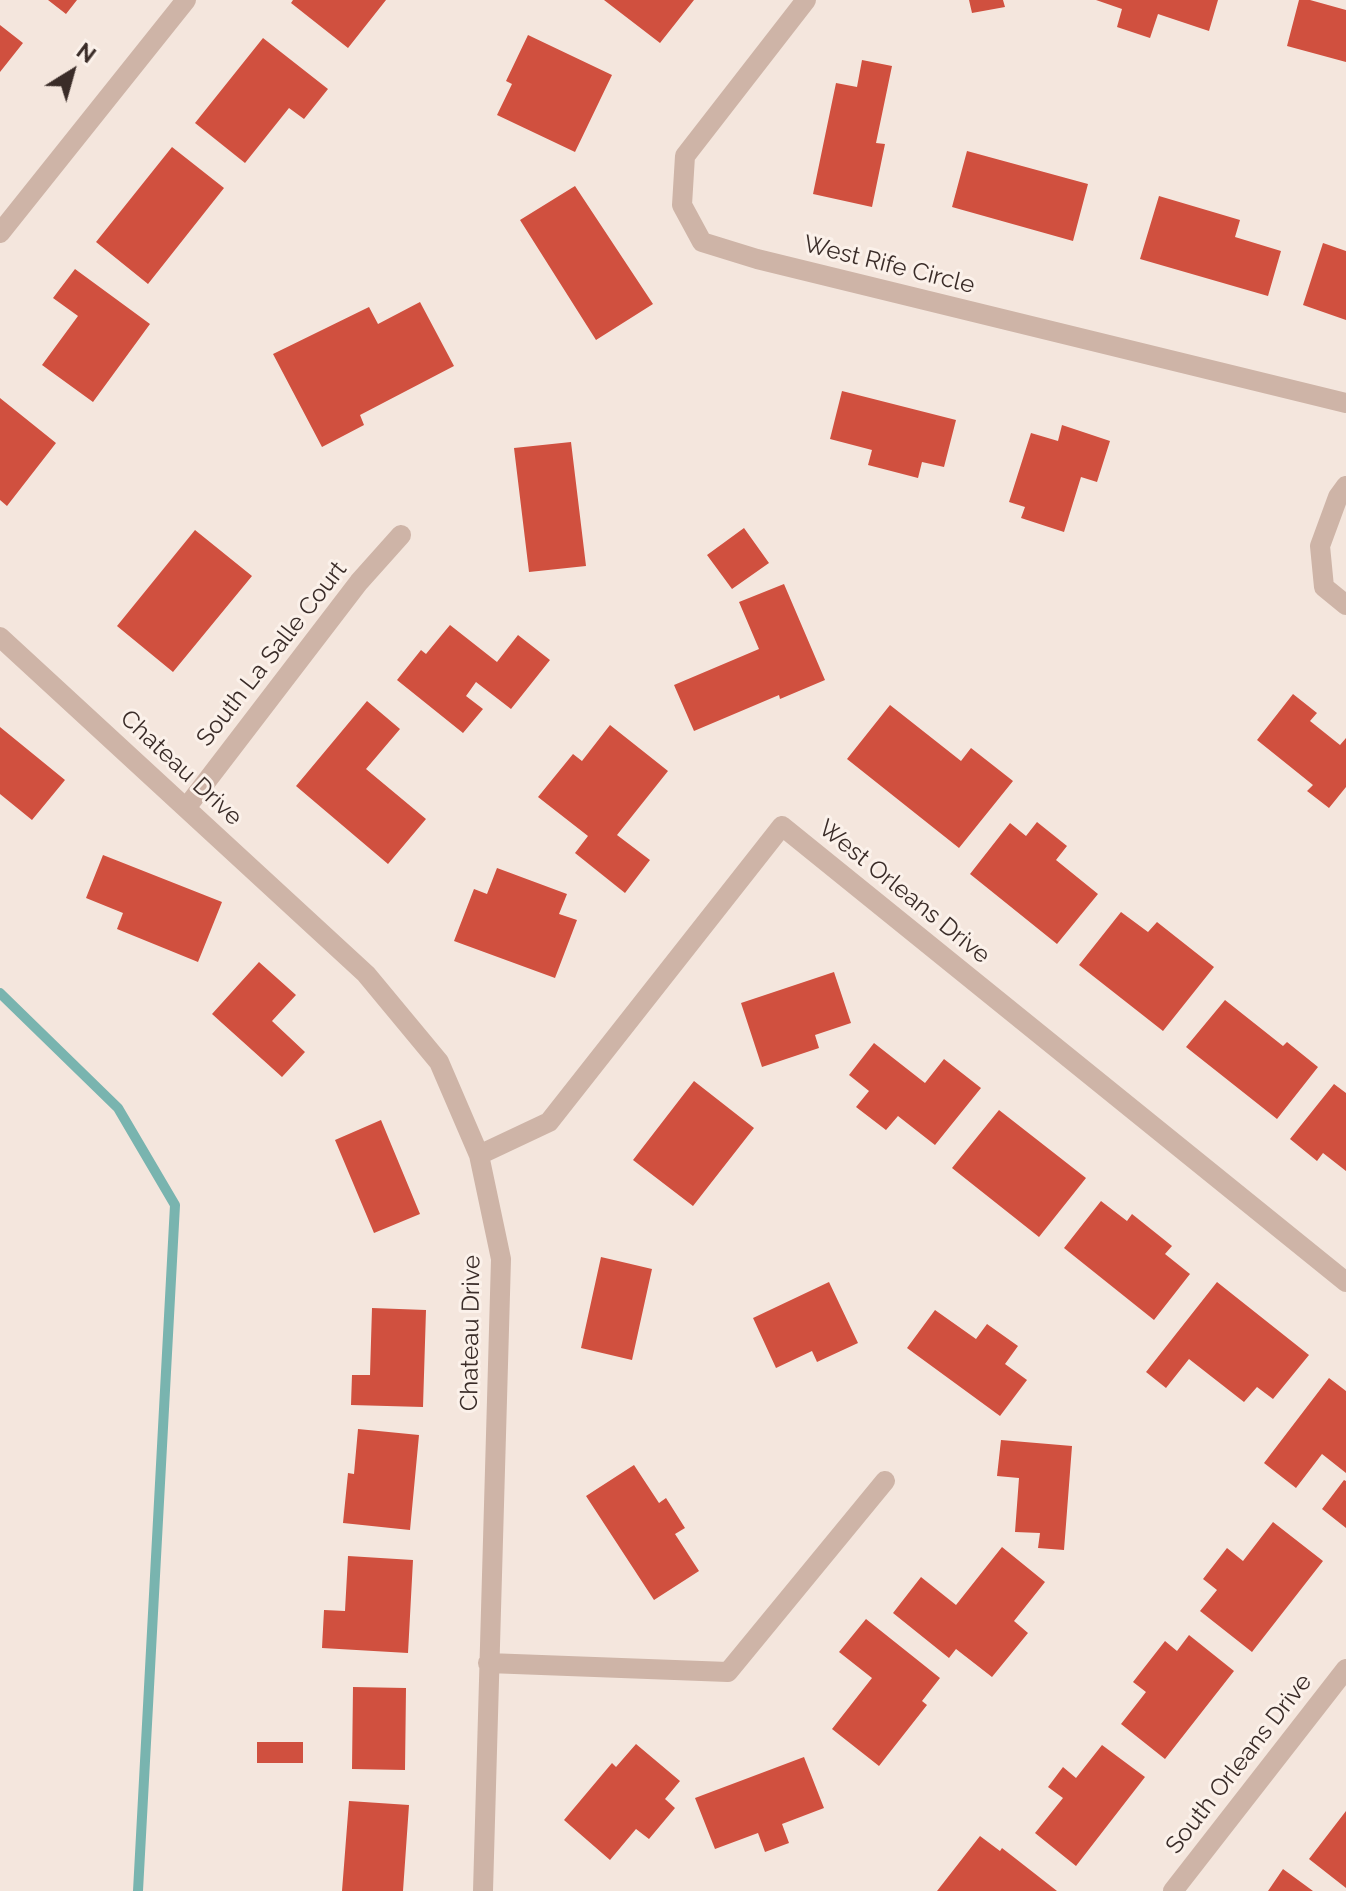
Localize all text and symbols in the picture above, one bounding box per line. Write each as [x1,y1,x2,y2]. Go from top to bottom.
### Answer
north arrow [32,32,112,112]
text: N [72,37,101,68]
street label: West Rife Circle [800,230,978,300]
street label: South La Salle Court [191,556,353,752]
street label: Chateau Drive [114,704,248,832]
street label: West Orleans Drive [812,814,996,970]
street label: Chateau Drive [455,1255,487,1411]
street label: South Orleans Drive [1160,1668,1318,1860]

